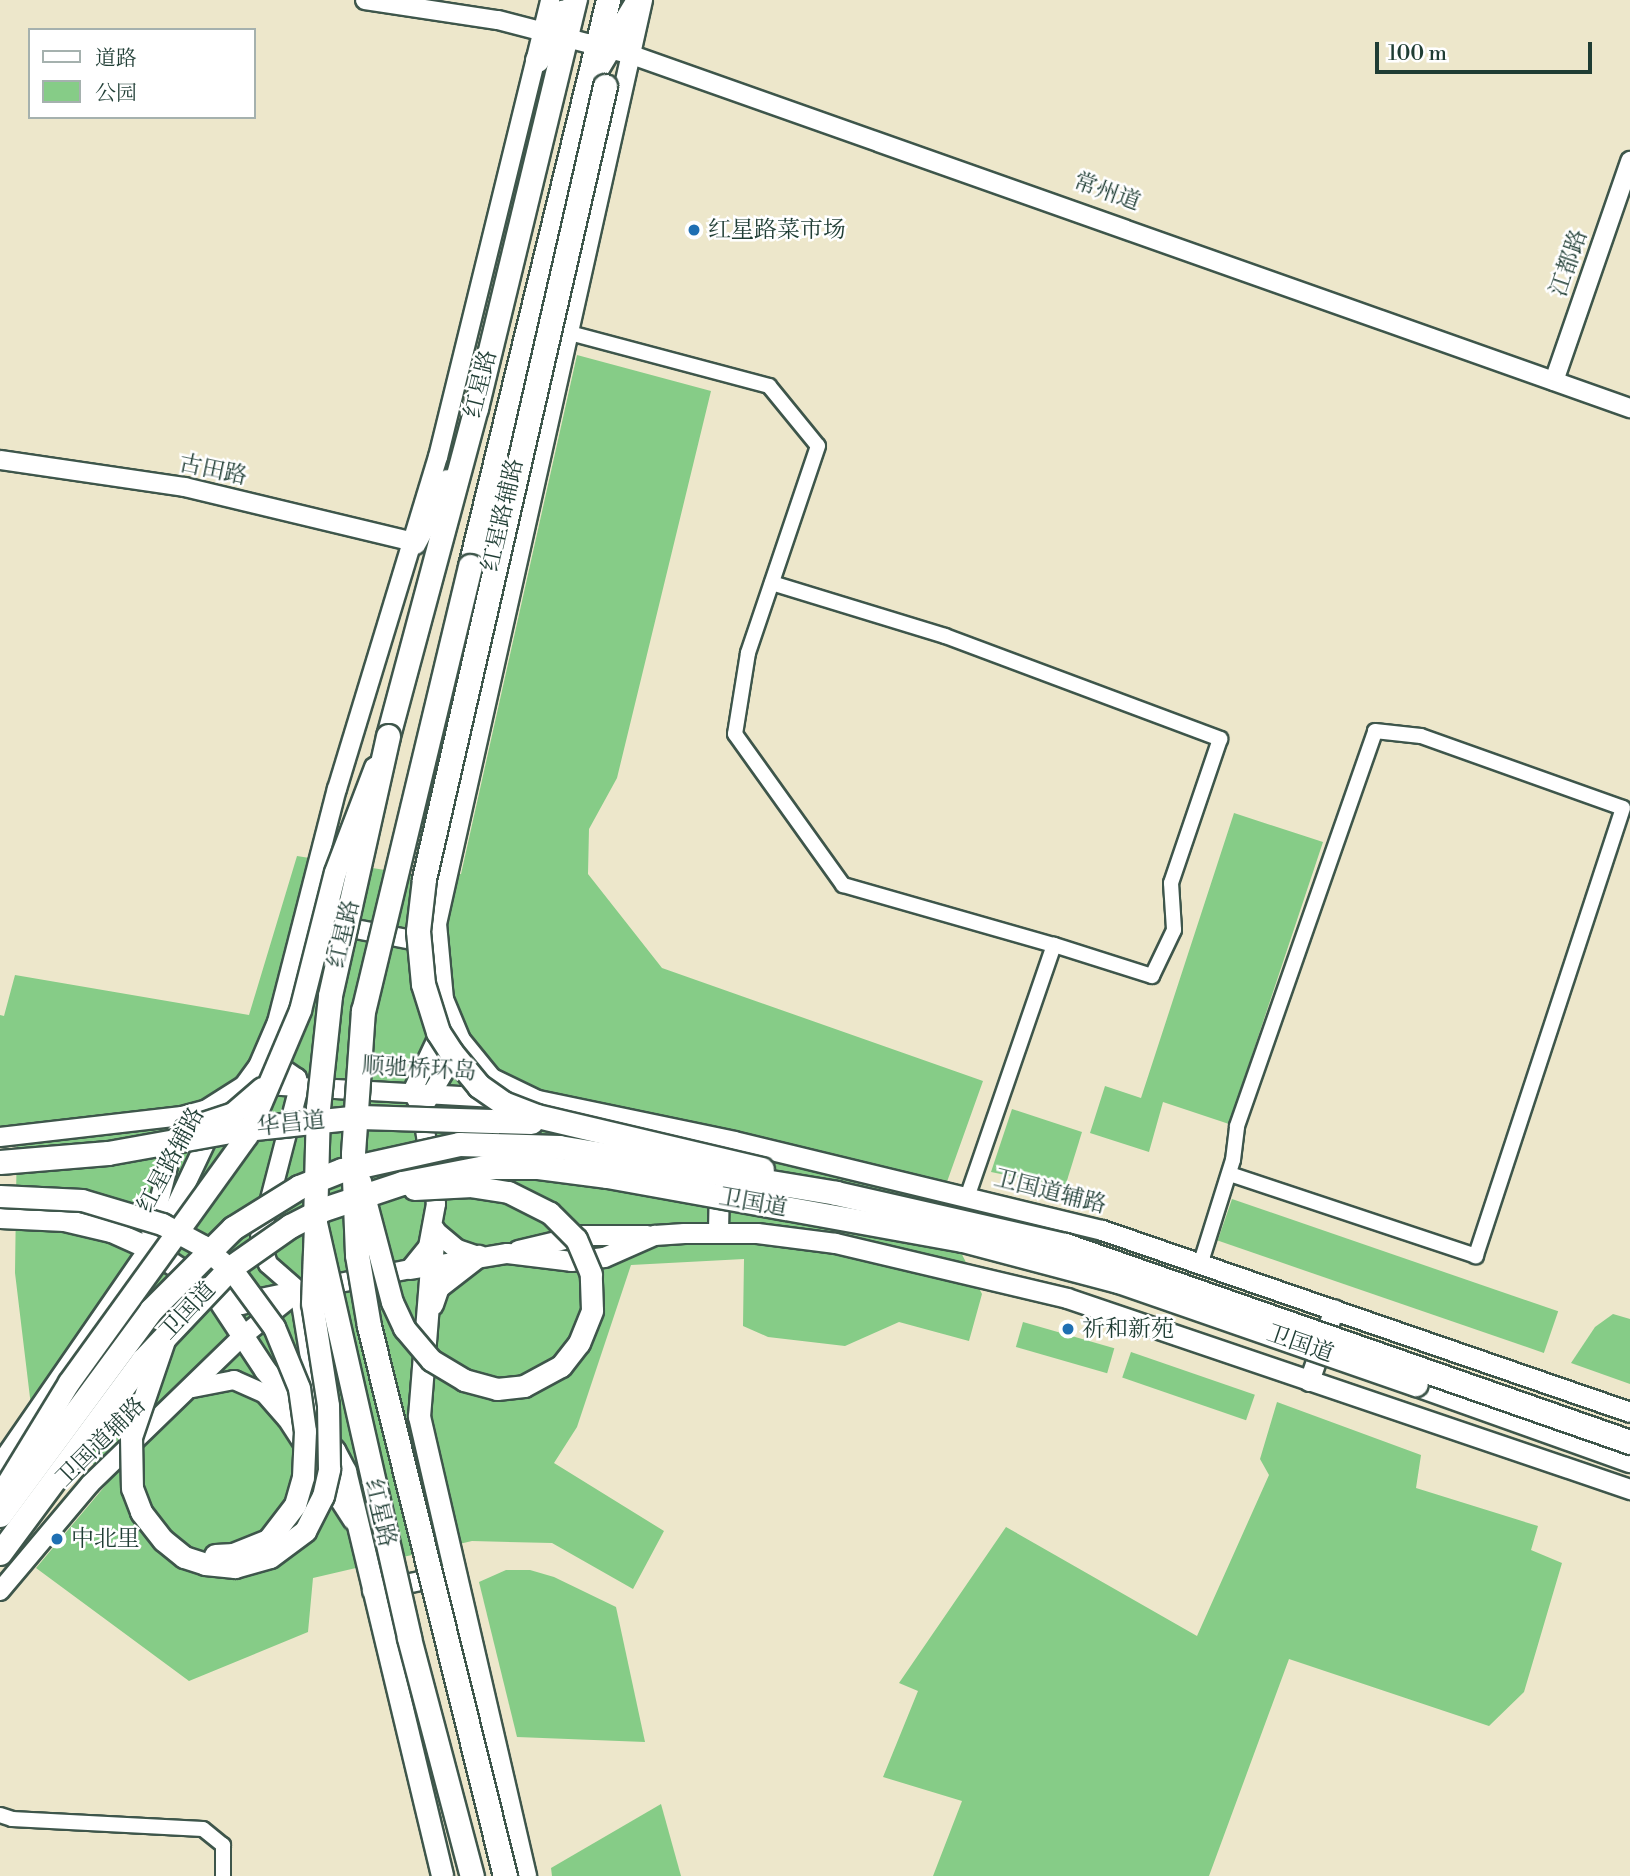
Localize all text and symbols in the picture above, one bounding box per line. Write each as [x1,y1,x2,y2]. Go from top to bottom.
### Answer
legend [28,28,256,119]
scale bar [1378,28,1595,72]
text: 100 m [1388,41,1447,67]
text: 道路 [95,46,137,72]
text: 公园 [95,81,137,107]
street label: 常州道 [1070,167,1144,217]
place label: 红星路菜市场 [708,216,846,244]
marker: 红星路菜市场 [686,222,702,238]
street label: 江都路 [1545,226,1593,300]
street label: 红星路 [459,347,503,421]
street label: 古田路 [176,449,250,491]
street label: 红星路辅路 [477,456,529,574]
street label: 红星路 [323,897,365,971]
street label: 顺驰桥环岛 [361,1052,477,1086]
street label: 红星路辅路 [132,1103,210,1217]
street label: 华昌道 [255,1107,327,1141]
street label: 卫国道辅路 [991,1165,1109,1219]
street label: 卫国道 [717,1183,789,1223]
street label: 卫国道 [154,1276,222,1346]
place label: 祈和新苑 [1082,1315,1174,1343]
street label: 卫国道 [1263,1320,1337,1368]
marker: 祈和新苑 [1060,1321,1076,1337]
street label: 卫国道辅路 [51,1392,151,1492]
street label: 红星路 [359,1476,401,1550]
place label: 中北里 [71,1525,140,1553]
marker: 中北里 [49,1531,65,1547]

